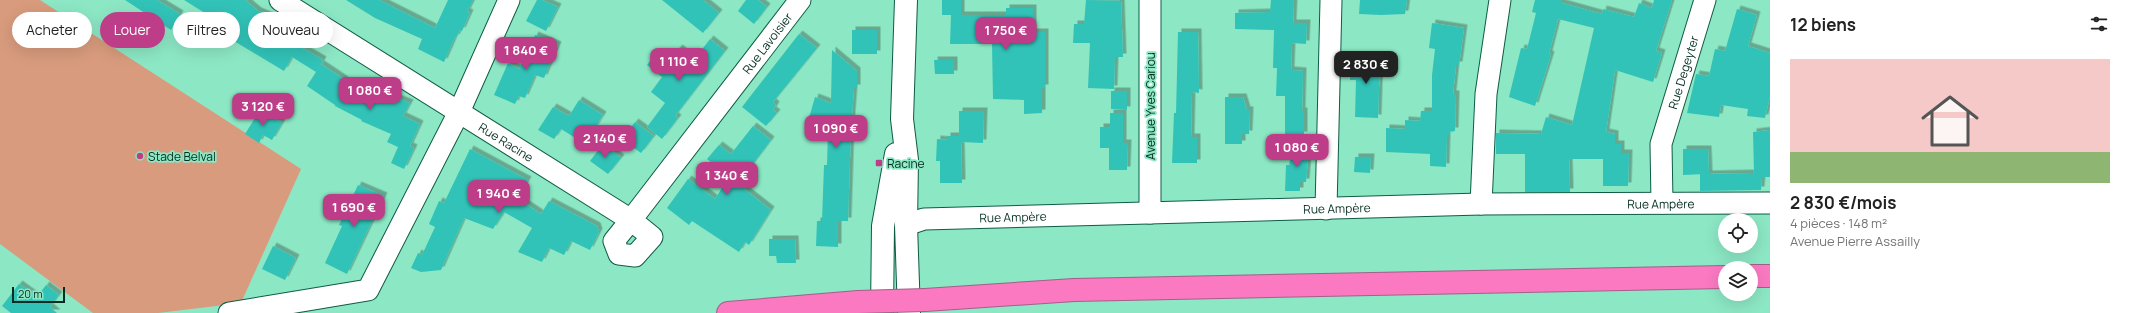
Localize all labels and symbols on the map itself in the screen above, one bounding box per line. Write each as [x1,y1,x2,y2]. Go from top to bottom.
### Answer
street label: Rue Lavoisier [738,8,796,77]
pin: 1 750 € [969,17,1043,51]
street label: Rue Degeyter [1664,33,1702,111]
pin: 1 840 € [489,37,563,71]
pin: 1 110 € [642,48,716,82]
pin: 2 830 € [1329,51,1403,85]
street label: Avenue Yves Cariou [1142,52,1159,160]
pin: 1 080 € [333,77,407,111]
pin: 3 120 € [226,93,300,127]
pin: 1 090 € [799,115,873,149]
street label: Rue Racine [476,118,537,165]
pin: 2 140 € [568,125,642,159]
pin: 1 080 € [1260,134,1334,168]
place label: Stade Belval [148,148,216,165]
marker: Stade Belval [135,151,145,161]
place label: Racine [887,155,925,172]
marker: Racine [874,158,884,168]
pin: 1 340 € [690,162,764,196]
pin: 1 940 € [462,180,536,214]
pin: 1 690 € [317,194,391,228]
street label: Rue Ampère [1627,195,1695,212]
street label: Rue Ampère [1303,198,1371,217]
street label: Rue Ampère [979,207,1047,226]
scale bar [12,285,65,304]

